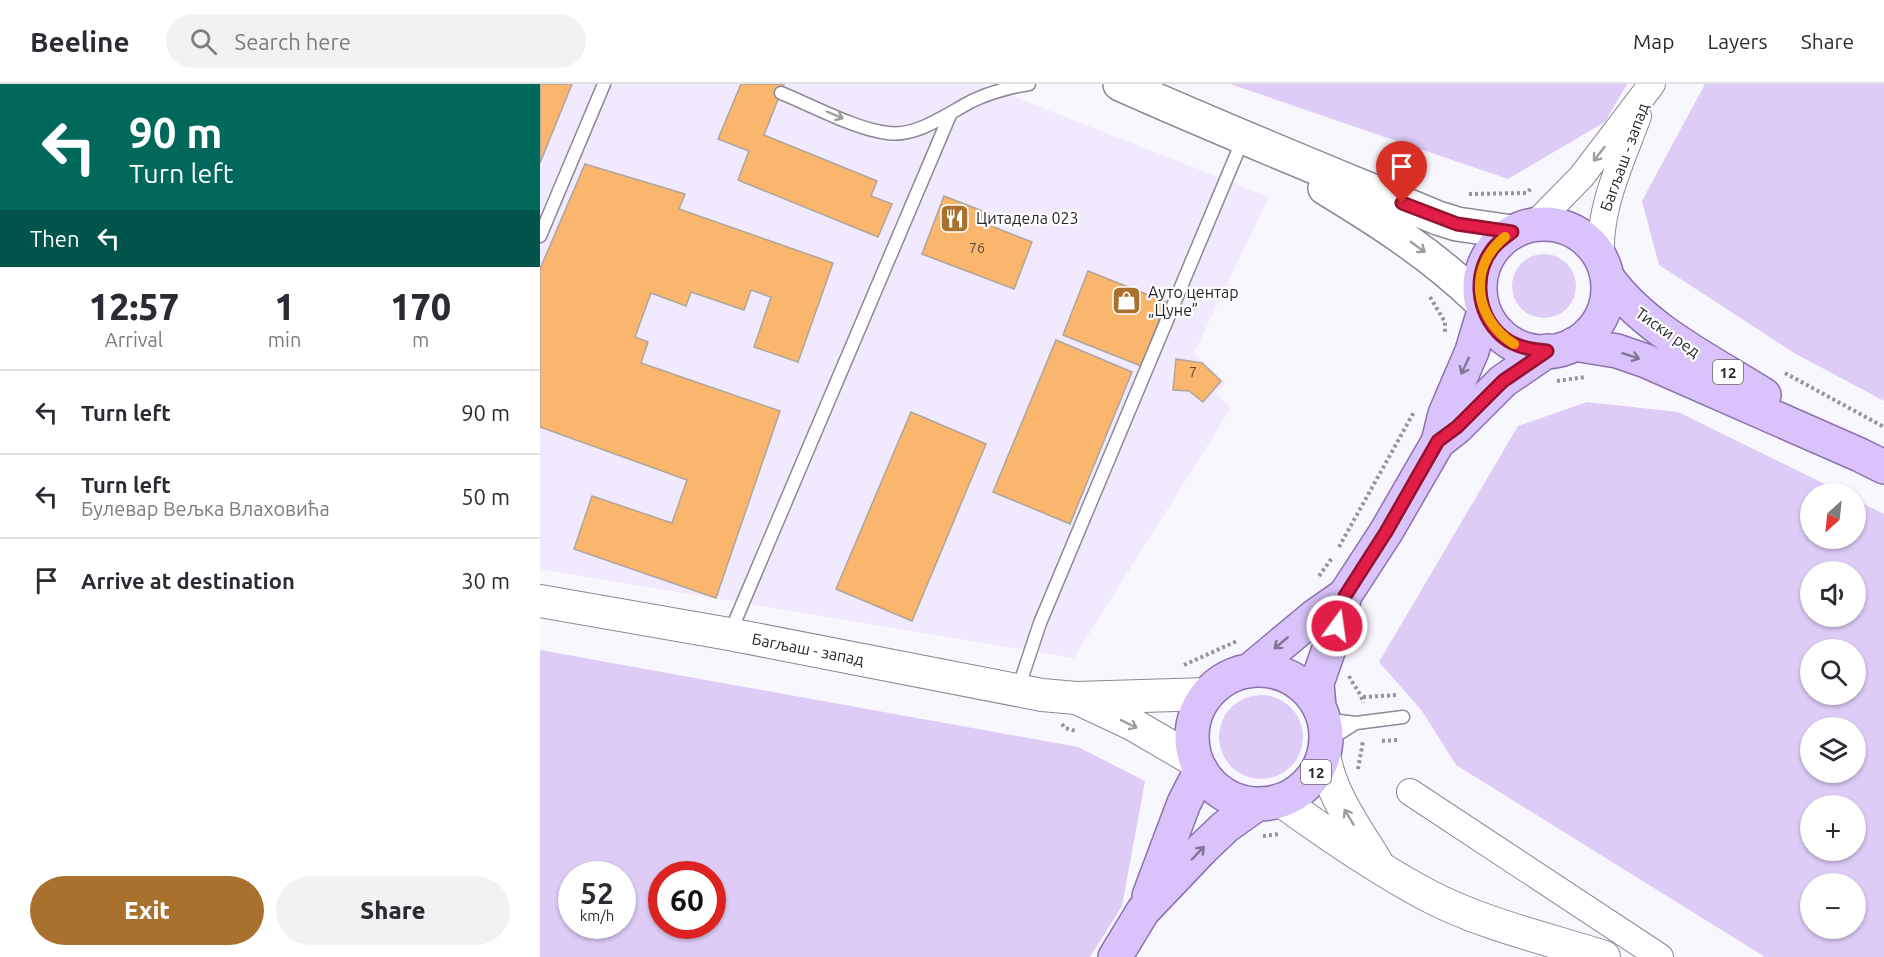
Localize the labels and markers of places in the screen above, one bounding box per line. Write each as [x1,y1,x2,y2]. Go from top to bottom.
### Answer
pin [1376,141,1427,203]
restaurant icon: Цитадела 023 [939,202,971,234]
place label: Цитадела 023 [976,209,1079,227]
place label: Ауто центар „Цуне” [1148,283,1239,319]
shop icon: Ауто центар „Цуне” [1111,285,1143,317]

